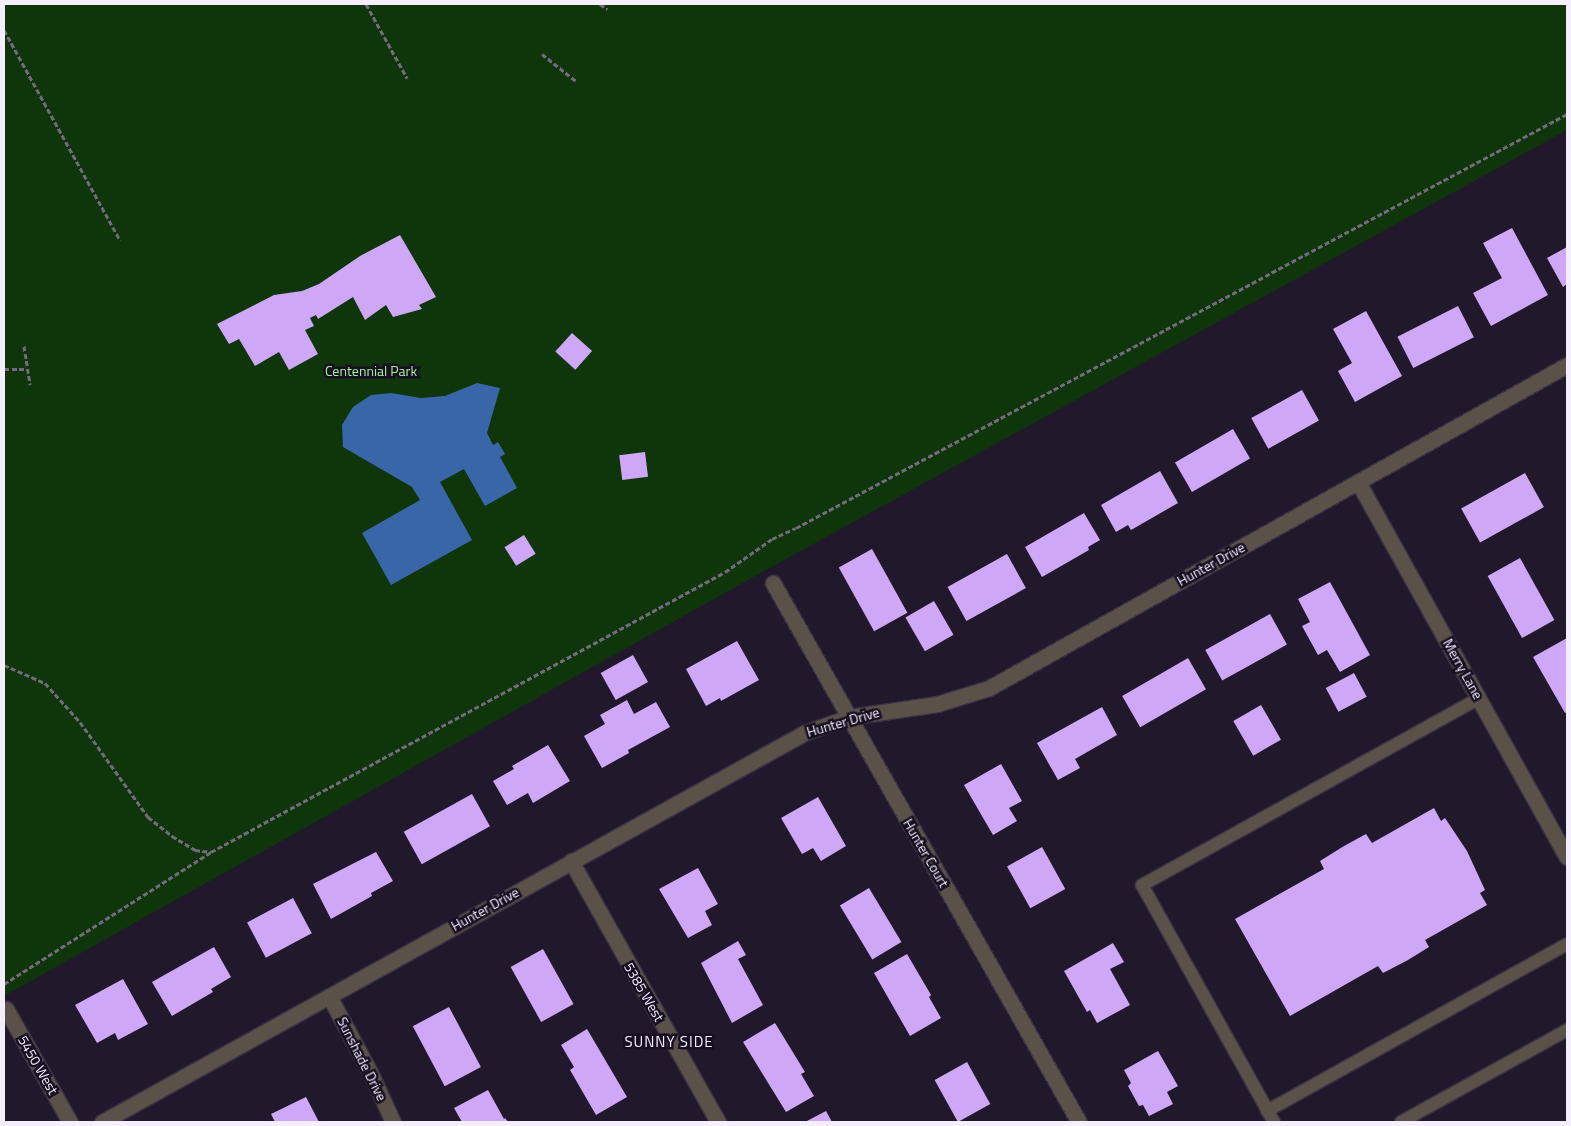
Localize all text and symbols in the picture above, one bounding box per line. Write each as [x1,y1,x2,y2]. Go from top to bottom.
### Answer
park label: Centennial Park [325,363,417,379]
street label: Hunter Drive [1174,539,1248,589]
street label: Merry Lane [1440,636,1486,702]
street label: Hunter Drive [805,704,881,740]
street label: Hunter Court [900,816,952,890]
street label: Hunter Drive [448,884,522,934]
street label: 5385 West [620,960,668,1024]
street label: Sunshade Drive [334,1014,390,1104]
street label: 5450 West [14,1033,62,1097]
district label: SUNNY SIDE [623,1033,715,1051]

